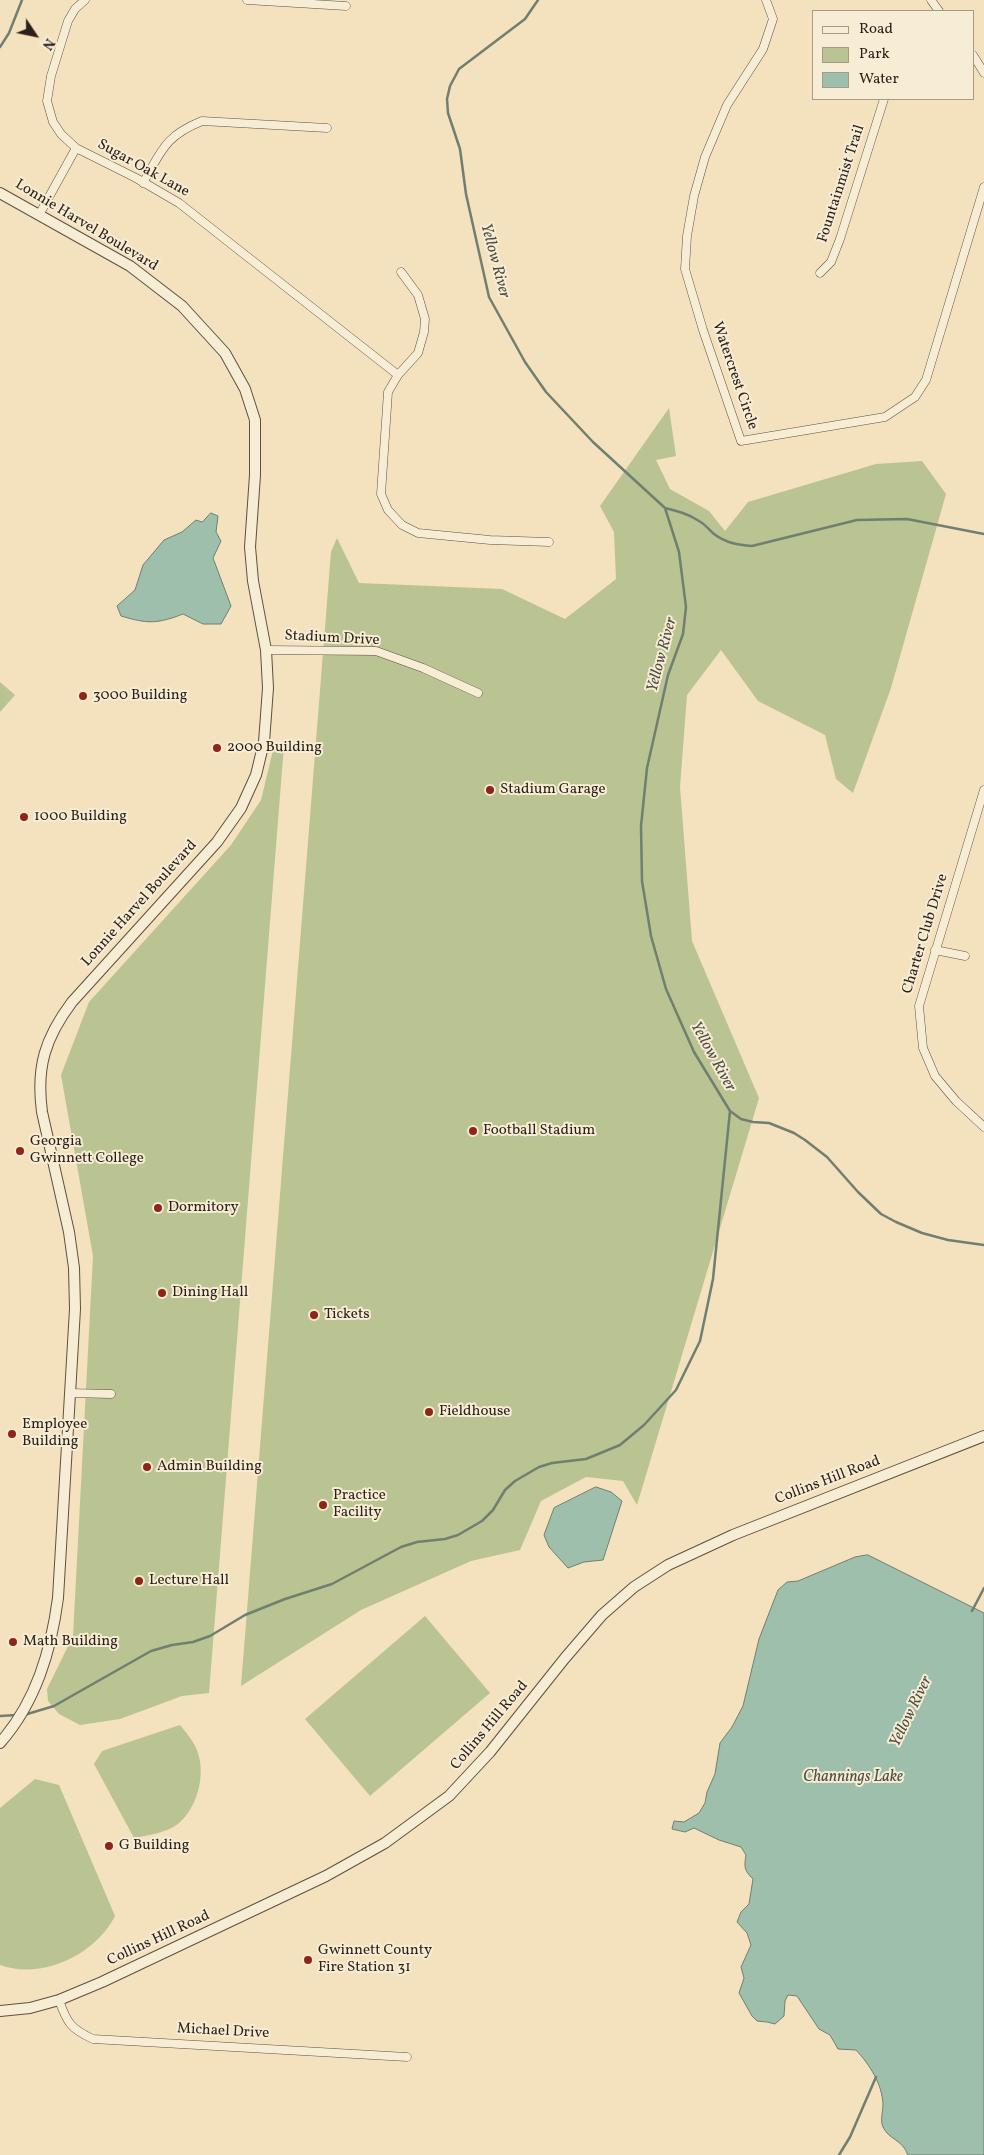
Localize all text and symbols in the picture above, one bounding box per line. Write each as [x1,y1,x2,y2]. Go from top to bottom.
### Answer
north arrow [10,10,60,60]
legend [812,10,974,100]
text: Road [859,19,893,40]
text: N [37,34,59,53]
text: Park [859,44,890,65]
text: Water [859,69,899,90]
street label: Fountainmist Trail [814,123,870,245]
street label: Sugar Oak Lane [94,136,192,202]
street label: Lonnie Harvel Boulevard [11,176,161,276]
water label: Yellow River [475,221,513,301]
street label: Watercrest Circle [707,320,761,432]
water label: Yellow River [644,615,682,695]
street label: Stadium Drive [284,628,380,650]
place label: 3000 Building [93,687,187,705]
marker: 3000 Building [77,690,89,702]
place label: 2000 Building [227,739,322,757]
marker: 2000 Building [211,742,223,754]
place label: Stadium Garage [500,781,606,799]
marker: Stadium Garage [484,784,496,796]
place label: 1000 Building [34,808,127,826]
marker: 1000 Building [18,811,30,823]
street label: Lonnie Harvel Boulevard [79,837,201,971]
street label: Charter Club Drive [899,872,953,996]
water label: Yellow River [685,1019,739,1095]
place label: Football Stadium [483,1122,595,1140]
marker: Football Stadium [467,1125,479,1137]
place label: Georgia Gwinnett College [30,1133,144,1168]
marker: Georgia Gwinnett College [14,1145,26,1157]
place label: Dormitory [168,1199,238,1217]
marker: Dormitory [152,1202,164,1214]
place label: Dining Hall [172,1284,248,1302]
marker: Dining Hall [156,1287,168,1299]
place label: Tickets [324,1306,370,1324]
marker: Tickets [308,1309,320,1321]
place label: Fieldhouse [439,1403,510,1421]
marker: Fieldhouse [423,1406,435,1418]
place label: Employee Building [22,1416,87,1451]
marker: Employee Building [6,1428,18,1440]
street label: Collins Hill Road [773,1453,883,1509]
place label: Admin Building [157,1458,262,1476]
marker: Admin Building [141,1461,153,1473]
place label: Practice Facility [333,1487,386,1522]
marker: Practice Facility [317,1499,329,1511]
place label: Lecture Hall [149,1572,229,1590]
marker: Lecture Hall [133,1575,145,1587]
place label: Math Building [23,1633,118,1651]
marker: Math Building [7,1636,19,1648]
water label: Yellow River [887,1673,937,1751]
street label: Collins Hill Road [447,1678,533,1774]
water label: Channings Lake [803,1768,903,1788]
place label: G Building [119,1837,189,1855]
marker: G Building [103,1840,115,1852]
street label: Collins Hill Road [105,1907,213,1971]
place label: Gwinnett County Fire Station 31 [318,1942,432,1977]
marker: Gwinnett County Fire Station 31 [302,1954,314,1966]
street label: Michael Drive [176,2021,270,2043]

